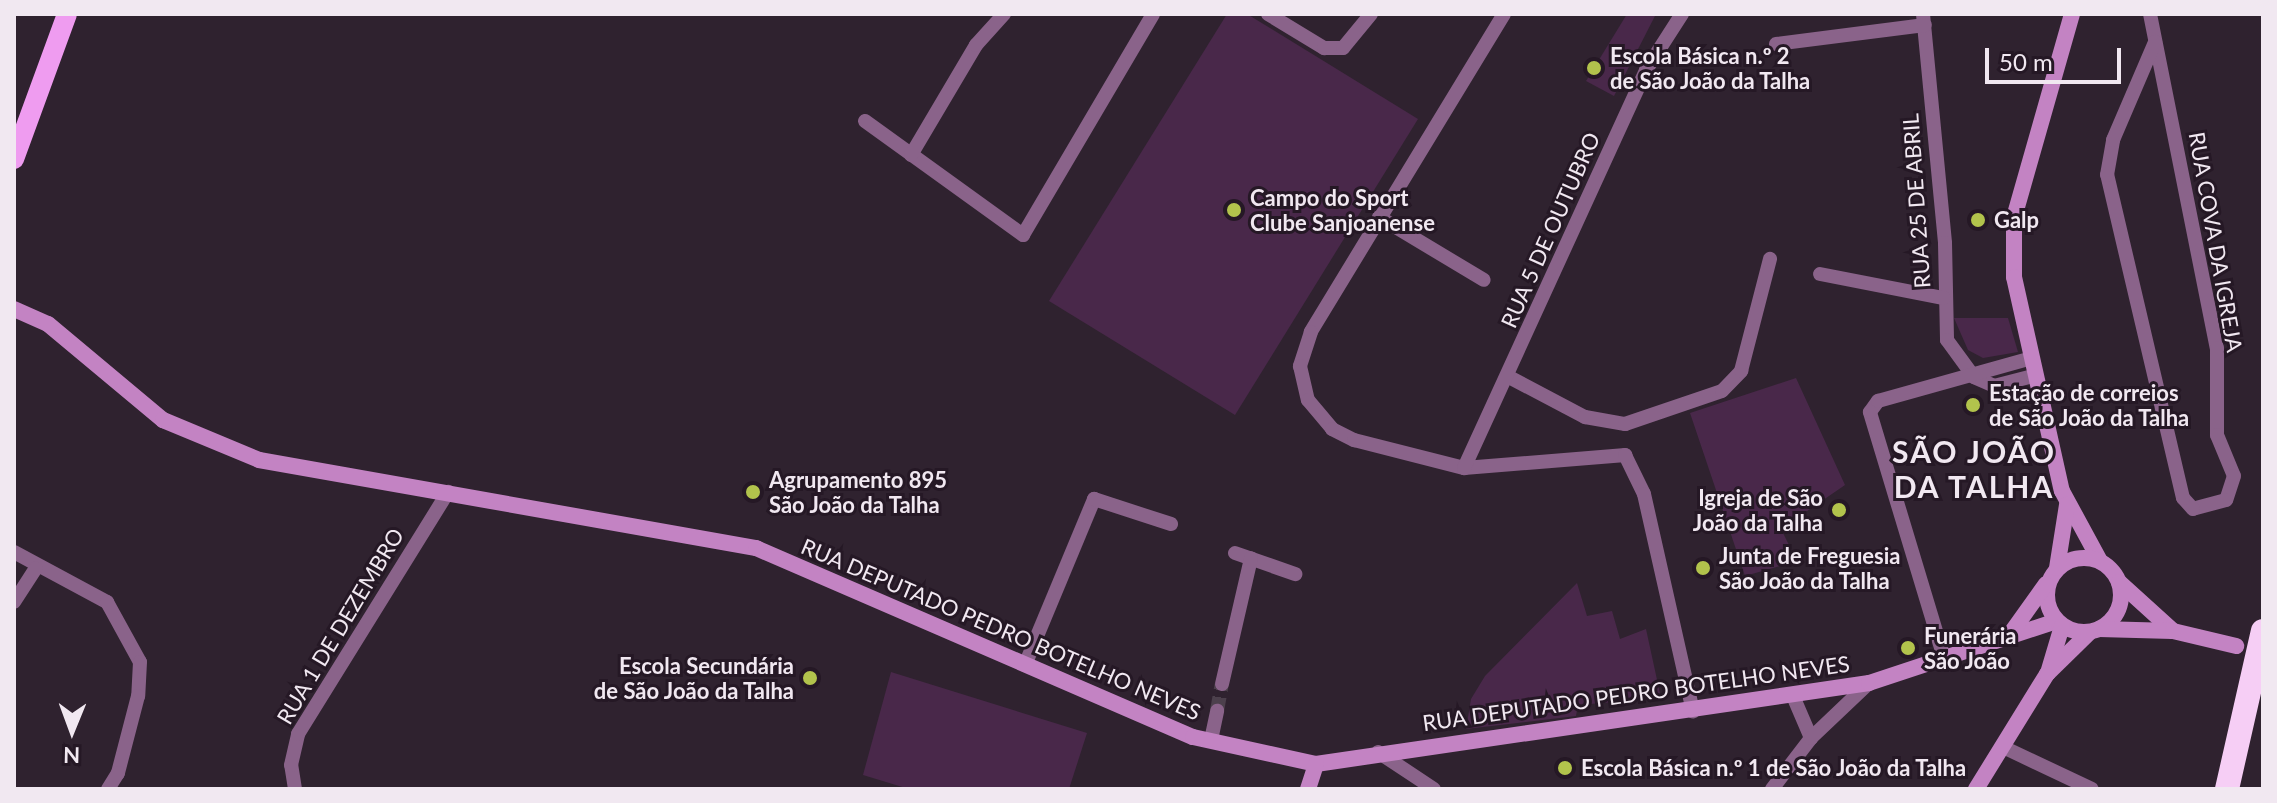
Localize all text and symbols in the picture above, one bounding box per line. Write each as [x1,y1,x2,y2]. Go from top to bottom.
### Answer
scale bar [1989,32,2125,82]
place label: Escola Básica n.º 2 de São João da Talha [1610,42,1811,94]
text: 50 m [1999,47,2053,76]
marker: Escola Básica n.º 2 de São João da Talha [1585,59,1603,77]
street label: RUA 25 DE ABRIL [1897,112,1935,290]
street label: RUA 5 DE OUTUBRO [1495,128,1605,332]
street label: RUA COVA DA IGREJA [2183,129,2249,355]
place label: Campo do Sport Clube Sanjoanense [1250,184,1435,236]
marker: Campo do Sport Clube Sanjoanense [1225,201,1243,219]
place label: Galp [1994,207,2039,233]
marker: Galp [1969,211,1987,229]
place label: Estação de correios de São João da Talha [1989,379,2190,430]
marker: Estação de correios de São João da Talha [1964,396,1982,414]
district label: SÃO JOÃO DA TALHA [1892,433,2056,504]
place label: Agrupamento 895 São João da Talha [769,466,947,518]
marker: Agrupamento 895 São João da Talha [744,483,762,501]
place label: Igreja de São João da Talha [1692,484,1823,536]
marker: Igreja de São João da Talha [1830,501,1848,519]
street label: RUA 1 DE DEZEMBRO [271,523,409,729]
street label: RUA DEPUTADO PEDRO BOTELHO NEVES [797,532,1205,726]
place label: Junta de Freguesia São João da Talha [1719,542,1900,594]
marker: Junta de Freguesia São João da Talha [1694,559,1712,577]
place label: Funerária São João [1924,622,2016,674]
marker: Funerária São João [1899,639,1917,657]
street label: RUA DEPUTADO PEDRO BOTELHO NEVES [1420,650,1852,736]
place label: Escola Secundária de São João da Talha [593,652,794,704]
marker: Escola Secundária de São João da Talha [801,669,819,687]
north arrow [32,691,112,771]
text: N [63,742,80,769]
place label: Escola Básica n.º 1 de São João da Talha [1581,755,1967,781]
marker: Escola Básica n.º 1 de São João da Talha [1556,759,1574,777]

